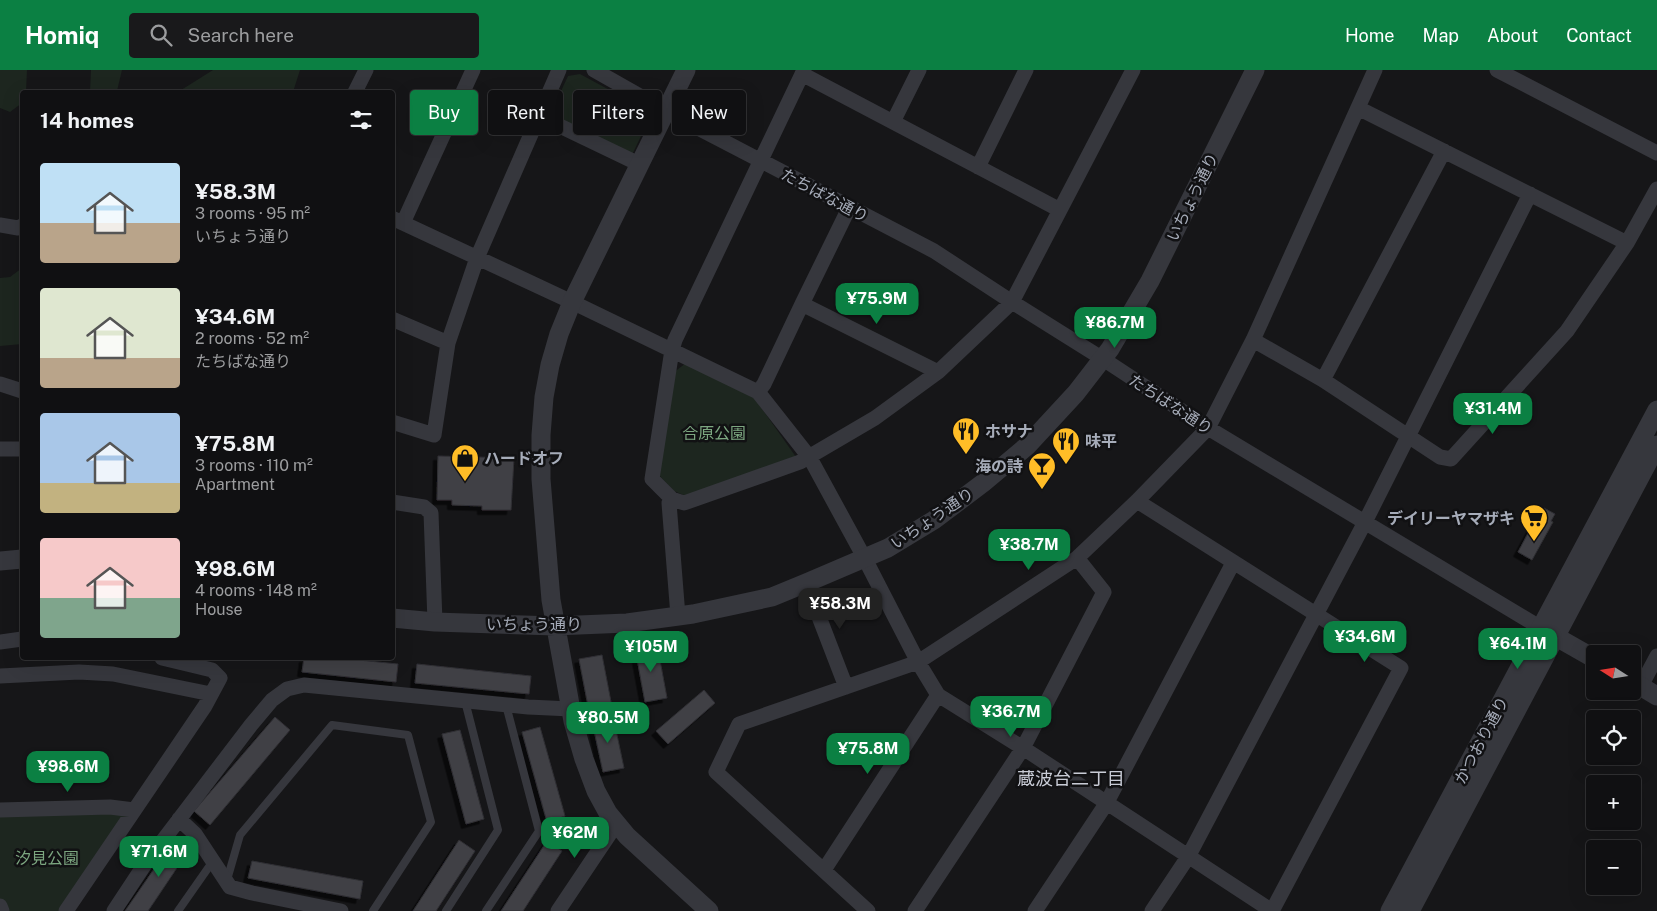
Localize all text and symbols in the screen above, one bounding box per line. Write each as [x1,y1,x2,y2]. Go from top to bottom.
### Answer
search box [129,13,479,58]
text: Homiq [25,21,99,49]
icon: search [147,21,175,49]
text: Search here [187,24,294,46]
text: Home [1345,25,1395,46]
text: Map [1423,25,1459,46]
text: About [1487,25,1538,46]
text: Contact [1566,25,1632,46]
chip: Buy [410,90,478,135]
chip: Rent [488,90,563,135]
chip: Filters [573,90,662,135]
chip: New [672,90,746,135]
icon: filters [347,106,375,134]
text: 14 homes [40,108,134,133]
street label: いちょう通り [1163,150,1222,245]
street label: たちばな通り [778,165,872,226]
text: ¥58.3M [195,179,276,204]
icon: home [80,183,140,243]
text: 3 rooms · 95 m² [195,204,310,223]
text: いちょう通り [195,227,291,246]
pin: ¥75.9M [836,282,918,325]
text: ¥75.9M [847,289,907,308]
text: ¥34.6M [195,304,275,329]
pin: ¥86.7M [1074,306,1156,349]
icon: home [80,308,140,368]
text: ¥86.7M [1085,313,1145,332]
text: 2 rooms · 52 m² [195,329,309,348]
text: たちばな通り [195,352,291,371]
street label: たちばな通り [1125,370,1216,439]
pin: ¥31.4M [1452,392,1534,435]
text: ¥31.4M [1464,399,1522,418]
restaurant icon: ホサナ [951,416,981,455]
place label: ホサナ [985,422,1033,441]
park label: 合原公園 [682,424,746,443]
restaurant icon: 味平 [1051,426,1081,465]
text: ¥75.8M [195,431,275,456]
place label: 味平 [1085,432,1117,451]
icon: home [80,433,140,493]
shop icon: ハードオフ [450,443,480,482]
place label: ハードオフ [484,449,564,468]
bar icon: 海の詩 [1027,451,1057,490]
text: 3 rooms · 110 m² [195,456,313,475]
place label: 海の詩 [975,457,1023,476]
text: Apartment [195,475,275,494]
street label: いちょう通り [887,484,977,553]
supermarket icon: デイリーヤマザキ [1519,503,1549,542]
place label: デイリーヤマザキ [1387,509,1515,528]
pin: ¥38.7M [988,528,1070,571]
text: ¥38.7M [999,535,1059,554]
text: ¥98.6M [195,556,276,581]
icon: home [80,558,140,618]
text: 4 rooms · 148 m² [195,581,317,600]
pin: ¥58.3M [799,588,881,630]
text: ¥58.3M [809,594,871,613]
text: House [195,600,243,619]
street label: いちょう通り [486,615,582,634]
pin: ¥34.6M [1324,620,1406,663]
text: ¥34.6M [1334,627,1396,646]
pin: ¥64.1M [1477,628,1559,670]
pin: ¥105M [616,630,686,673]
text: ¥64.1M [1489,634,1547,653]
text: ¥105M [624,637,678,656]
north arrow [1586,645,1641,700]
map controls [1586,645,1641,895]
street label: かつおり通り [1451,693,1512,787]
pin: ¥36.7M [970,696,1052,738]
pin: ¥80.5M [567,702,649,744]
text: ¥36.7M [981,702,1041,721]
text: ¥80.5M [577,708,639,727]
button: locate [1586,710,1641,765]
pin: ¥75.8M [827,732,909,775]
text: ¥75.8M [837,739,899,758]
pin: ¥98.6M [27,750,109,793]
text: ¥98.6M [37,757,99,776]
district label: 蔵波台二丁目 [1017,768,1125,789]
button: + [1586,775,1641,830]
pin: ¥62M [545,816,605,859]
text: ¥62M [552,823,598,842]
pin: ¥71.6M [118,836,200,878]
button: − [1586,840,1641,895]
text: ¥71.6M [130,842,188,861]
park label: 汐見公園 [15,849,79,868]

